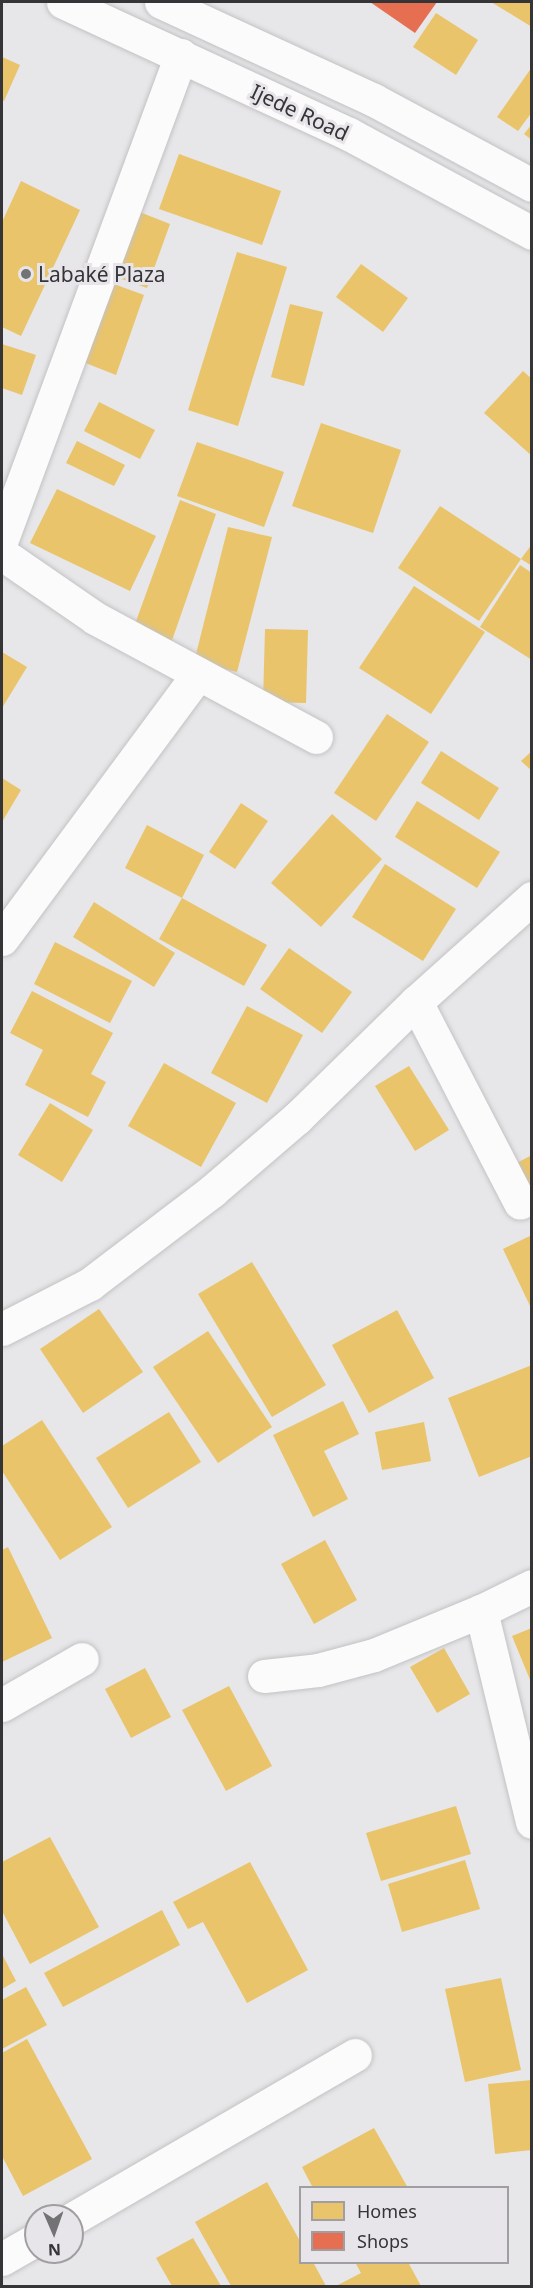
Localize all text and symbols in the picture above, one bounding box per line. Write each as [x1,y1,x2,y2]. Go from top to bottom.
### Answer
street label: Ijede Road [247,78,353,146]
place label: Labaké Plaza [38,261,166,287]
marker: Labaké Plaza [19,267,33,281]
legend [299,2186,509,2264]
text: Homes [357,2199,417,2223]
north arrow [24,2204,84,2264]
text: Shops [357,2229,409,2253]
text: N [48,2239,61,2261]

